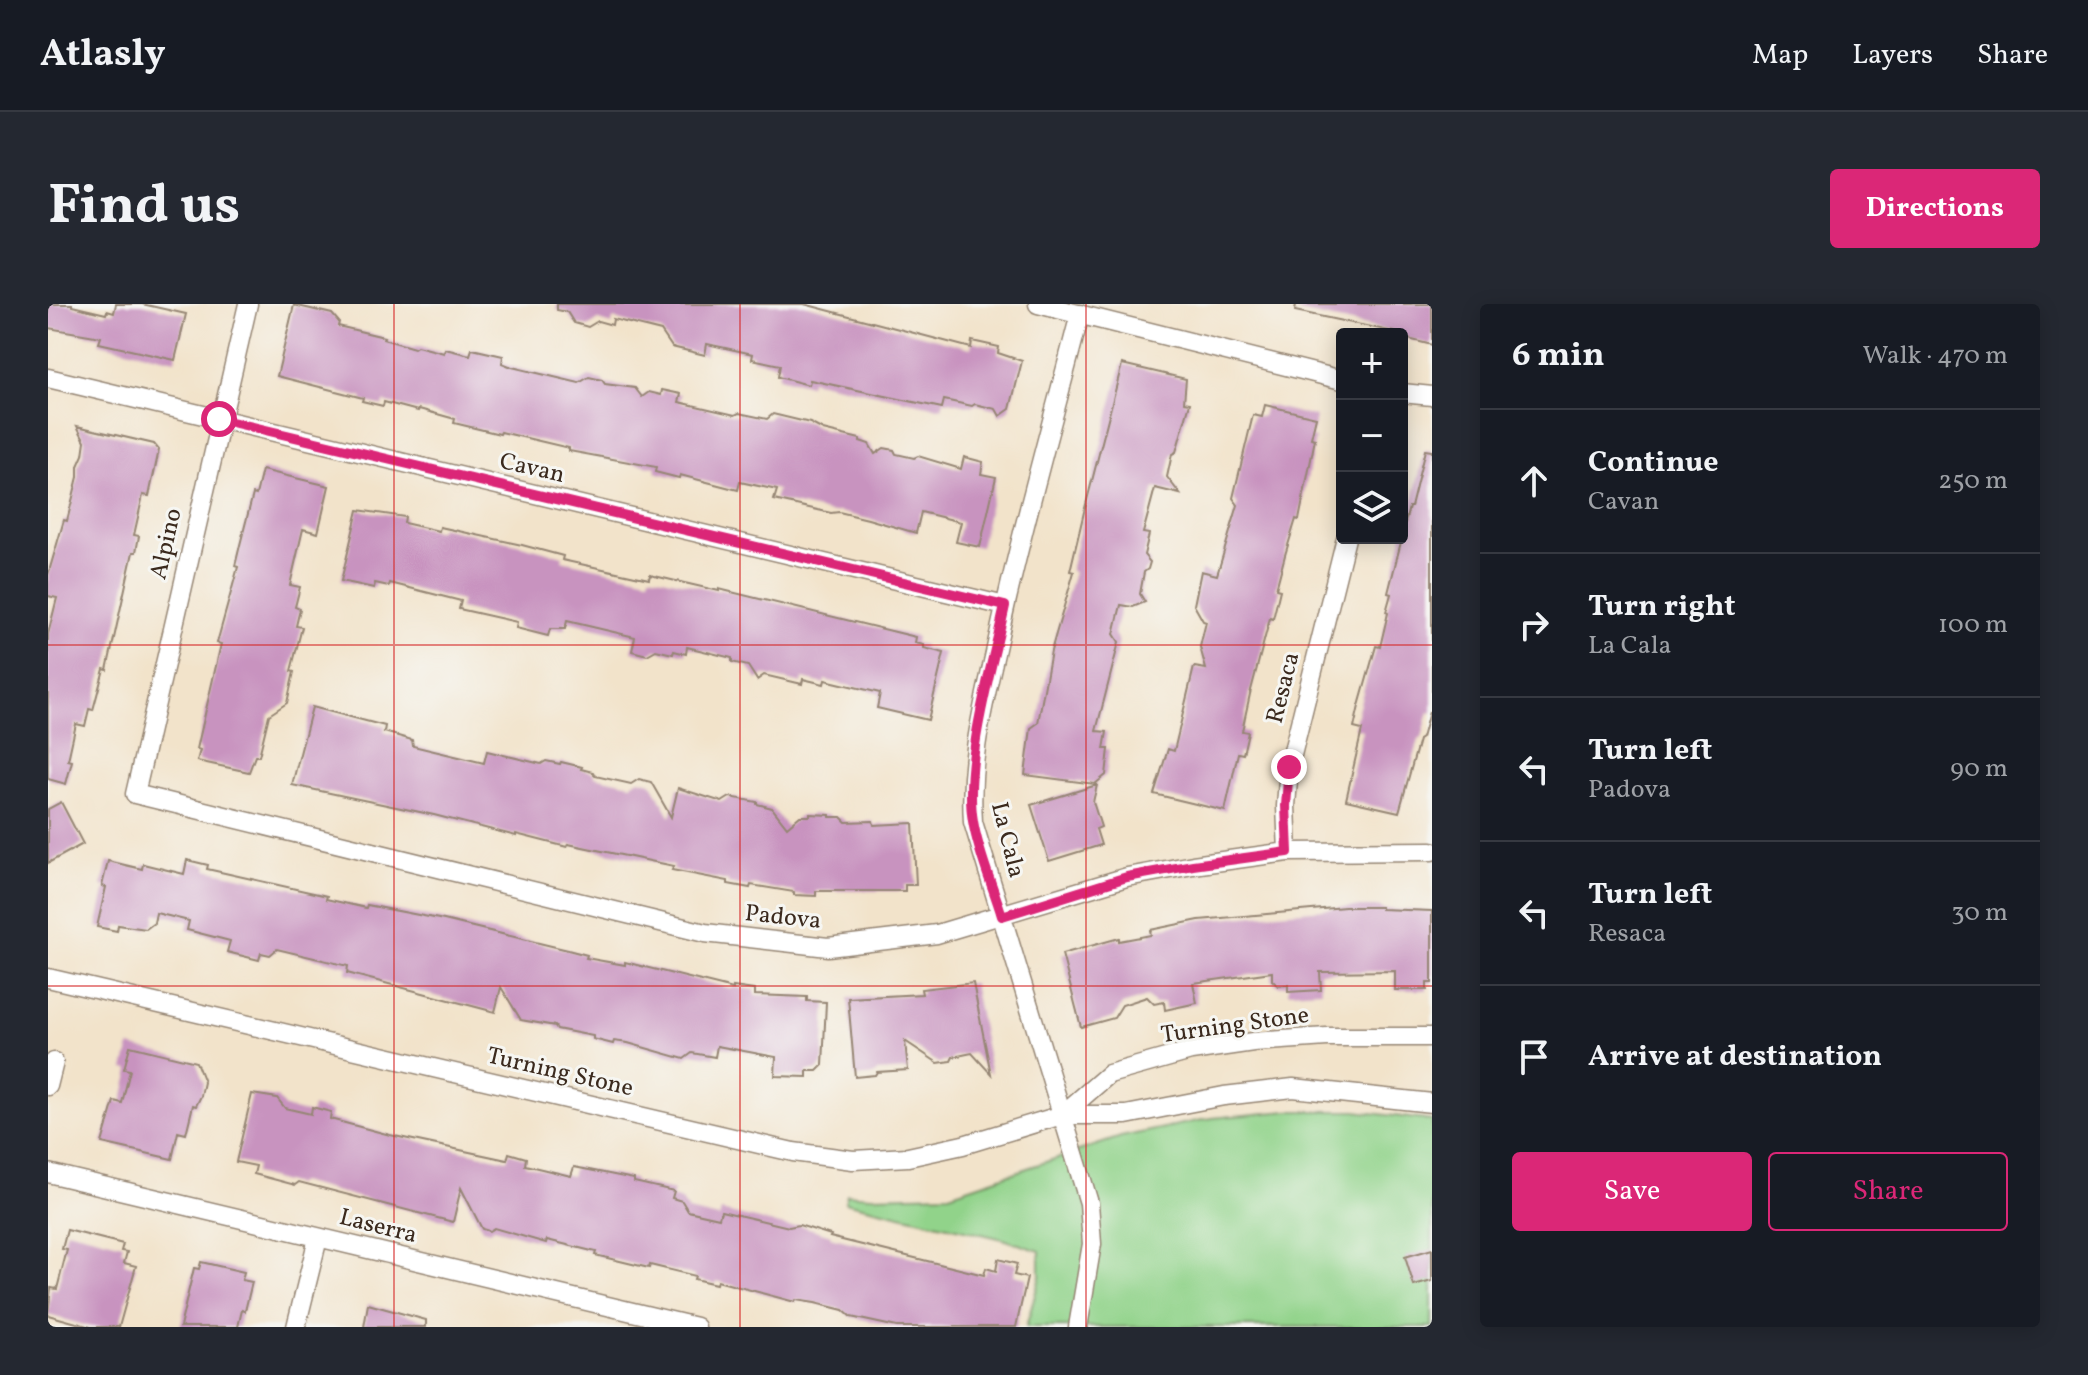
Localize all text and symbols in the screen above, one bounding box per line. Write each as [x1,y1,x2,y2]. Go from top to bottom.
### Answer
text: Atlasly [40,29,166,82]
text: Map [1752,36,1808,75]
text: Layers [1852,36,1933,75]
text: Share [1977,36,2048,75]
text: Find us [48,169,240,247]
button: Directions [1830,169,2040,248]
map controls [1336,328,1408,544]
button: + [1336,328,1408,400]
text: 6 min [1512,333,1605,380]
text: Walk · 470 m [1862,338,2008,374]
button: − [1336,400,1408,472]
route start [201,401,237,437]
text: Continue [1588,442,1719,484]
street label: Cavan [496,445,568,493]
icon: ahead [1512,459,1556,503]
text: 250 m [1938,463,2008,499]
button: layers [1336,472,1408,544]
text: Cavan [1588,484,1659,520]
street label: Alpino [142,505,192,583]
text: Turn right [1588,586,1736,628]
icon: right [1512,603,1556,647]
text: 100 m [1938,607,2008,643]
text: La Cala [1588,628,1671,664]
street label: Resaca [1259,649,1309,727]
text: Turn left [1588,730,1712,772]
icon: left [1512,747,1556,791]
route end [1271,749,1307,785]
text: 90 m [1950,751,2008,787]
text: Padova [1588,772,1671,808]
street label: La Cala [981,799,1033,881]
text: Turn left [1588,874,1712,916]
icon: left [1512,891,1556,935]
text: 30 m [1951,895,2008,931]
street label: Padova [743,897,823,939]
text: Resaca [1588,916,1666,952]
street label: Turning Stone [1159,999,1311,1053]
icon: arrive [1512,1035,1556,1079]
text: Arrive at destination [1588,1036,1882,1078]
street label: Turning Stone [483,1040,637,1106]
button: Save [1512,1152,1752,1231]
button: Share [1768,1152,2008,1231]
street label: Laserra [336,1201,420,1253]

